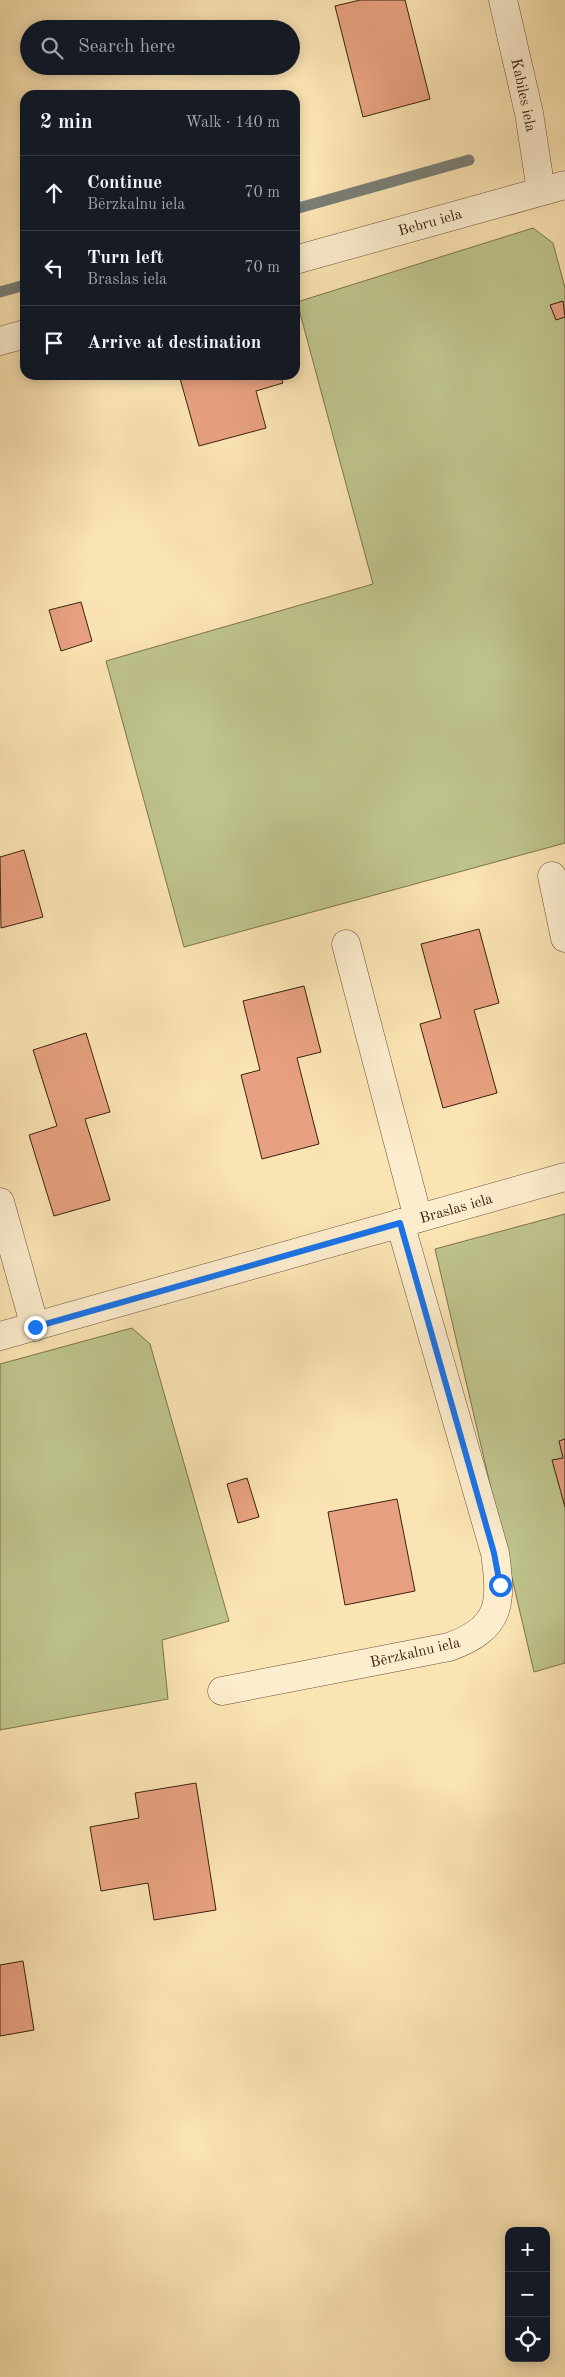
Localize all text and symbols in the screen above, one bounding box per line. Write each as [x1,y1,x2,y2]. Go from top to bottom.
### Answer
search box [20,20,300,75]
icon: search [38,34,66,62]
text: Search here [78,38,175,57]
street label: Kabiles iela [507,57,538,134]
text: 2 min [40,112,93,133]
text: Walk · 140 m [185,115,280,131]
text: Continue [87,174,162,193]
icon: ahead [40,179,68,207]
text: 70 m [244,185,280,201]
text: Bērzkalnu iela [87,197,185,213]
street label: Bebru iela [397,207,465,240]
text: Turn left [87,249,164,268]
icon: left [40,254,68,282]
text: 70 m [244,260,280,276]
text: Braslas iela [87,272,167,288]
icon: arrive [40,329,68,357]
text: Arrive at destination [87,334,261,353]
street label: Braslas iela [418,1192,495,1227]
route end [24,1316,47,1339]
route start [489,1574,512,1597]
street label: Bērzkalnu iela [369,1636,462,1671]
map controls [505,2227,550,2362]
button: + [505,2227,550,2272]
button: − [505,2272,550,2317]
button: locate [505,2317,550,2362]

